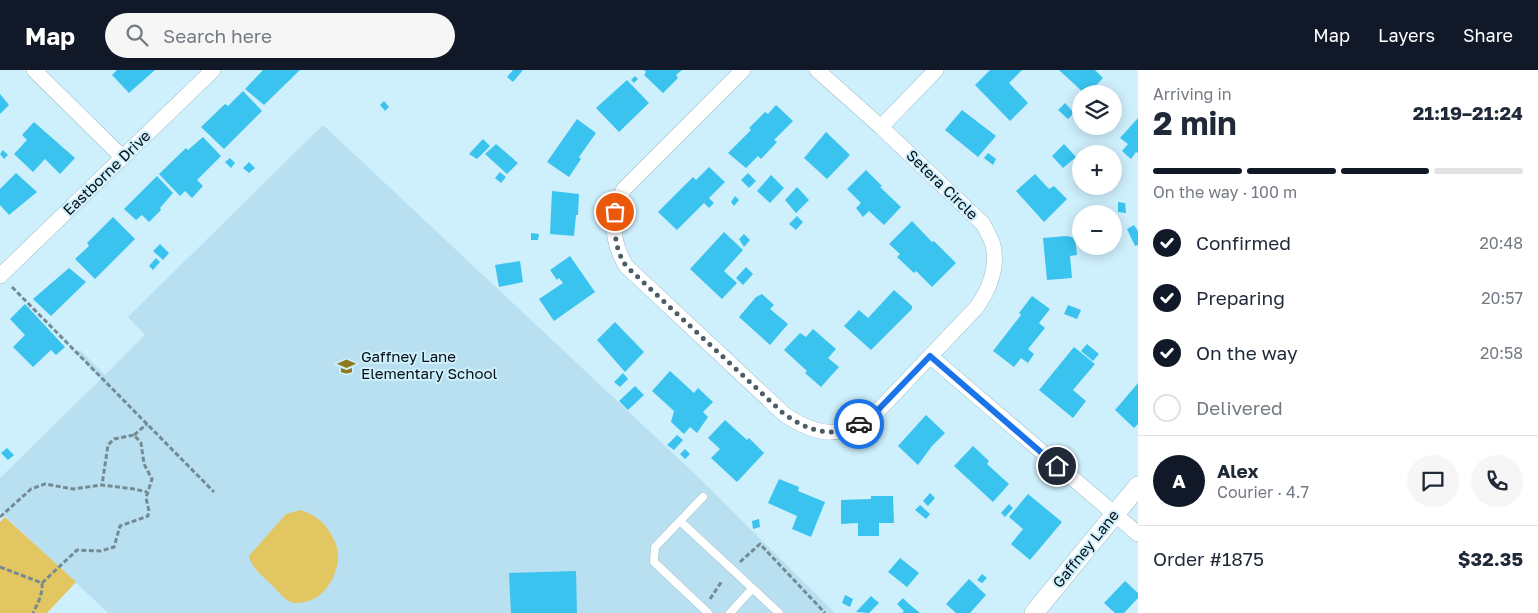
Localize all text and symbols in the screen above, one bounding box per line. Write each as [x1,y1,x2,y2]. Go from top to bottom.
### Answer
search box [105,13,455,58]
text: Map [25,21,75,50]
icon: search [123,21,151,49]
text: Search here [163,24,272,47]
text: Map [1313,24,1350,46]
text: Layers [1378,24,1435,46]
text: Share [1463,24,1513,46]
text: Arriving in [1153,84,1232,104]
map controls [1072,85,1122,255]
button: layers [1072,85,1122,135]
text: 21:19–21:24 [1413,101,1523,124]
text: 2 min [1153,104,1237,142]
street label: Eastborne Drive [59,126,154,218]
button: + [1072,145,1122,195]
street label: Setera Circle [903,146,982,223]
text: On the way · 100 m [1153,182,1297,202]
pin [594,191,636,233]
icon: bag [601,198,629,226]
button: − [1072,205,1122,255]
icon: check [1153,229,1181,257]
text: Confirmed [1196,231,1291,254]
text: 20:48 [1479,233,1523,253]
icon: check [1153,284,1181,312]
text: Preparing [1196,286,1285,309]
text: 20:57 [1481,288,1523,308]
icon: check [1153,339,1181,367]
text: On the way [1196,341,1298,364]
text: 20:58 [1480,343,1523,363]
place label: Gaffney Lane Elementary School [361,347,497,382]
school or university icon: Gaffney Lane Elementary School [337,356,357,376]
text: Delivered [1196,396,1283,419]
courier [834,399,884,449]
icon: car [845,410,873,438]
pin [1036,445,1078,487]
icon: home [1043,452,1071,480]
button: chat [1407,455,1459,507]
button: phone [1471,455,1523,507]
text: Alex [1217,459,1258,482]
text: A [1172,469,1186,492]
text: Courier · 4.7 [1217,482,1309,502]
street label: Gaffney Lane [1048,506,1122,591]
text: Order #1875 [1153,547,1264,570]
text: $32.35 [1458,547,1523,570]

